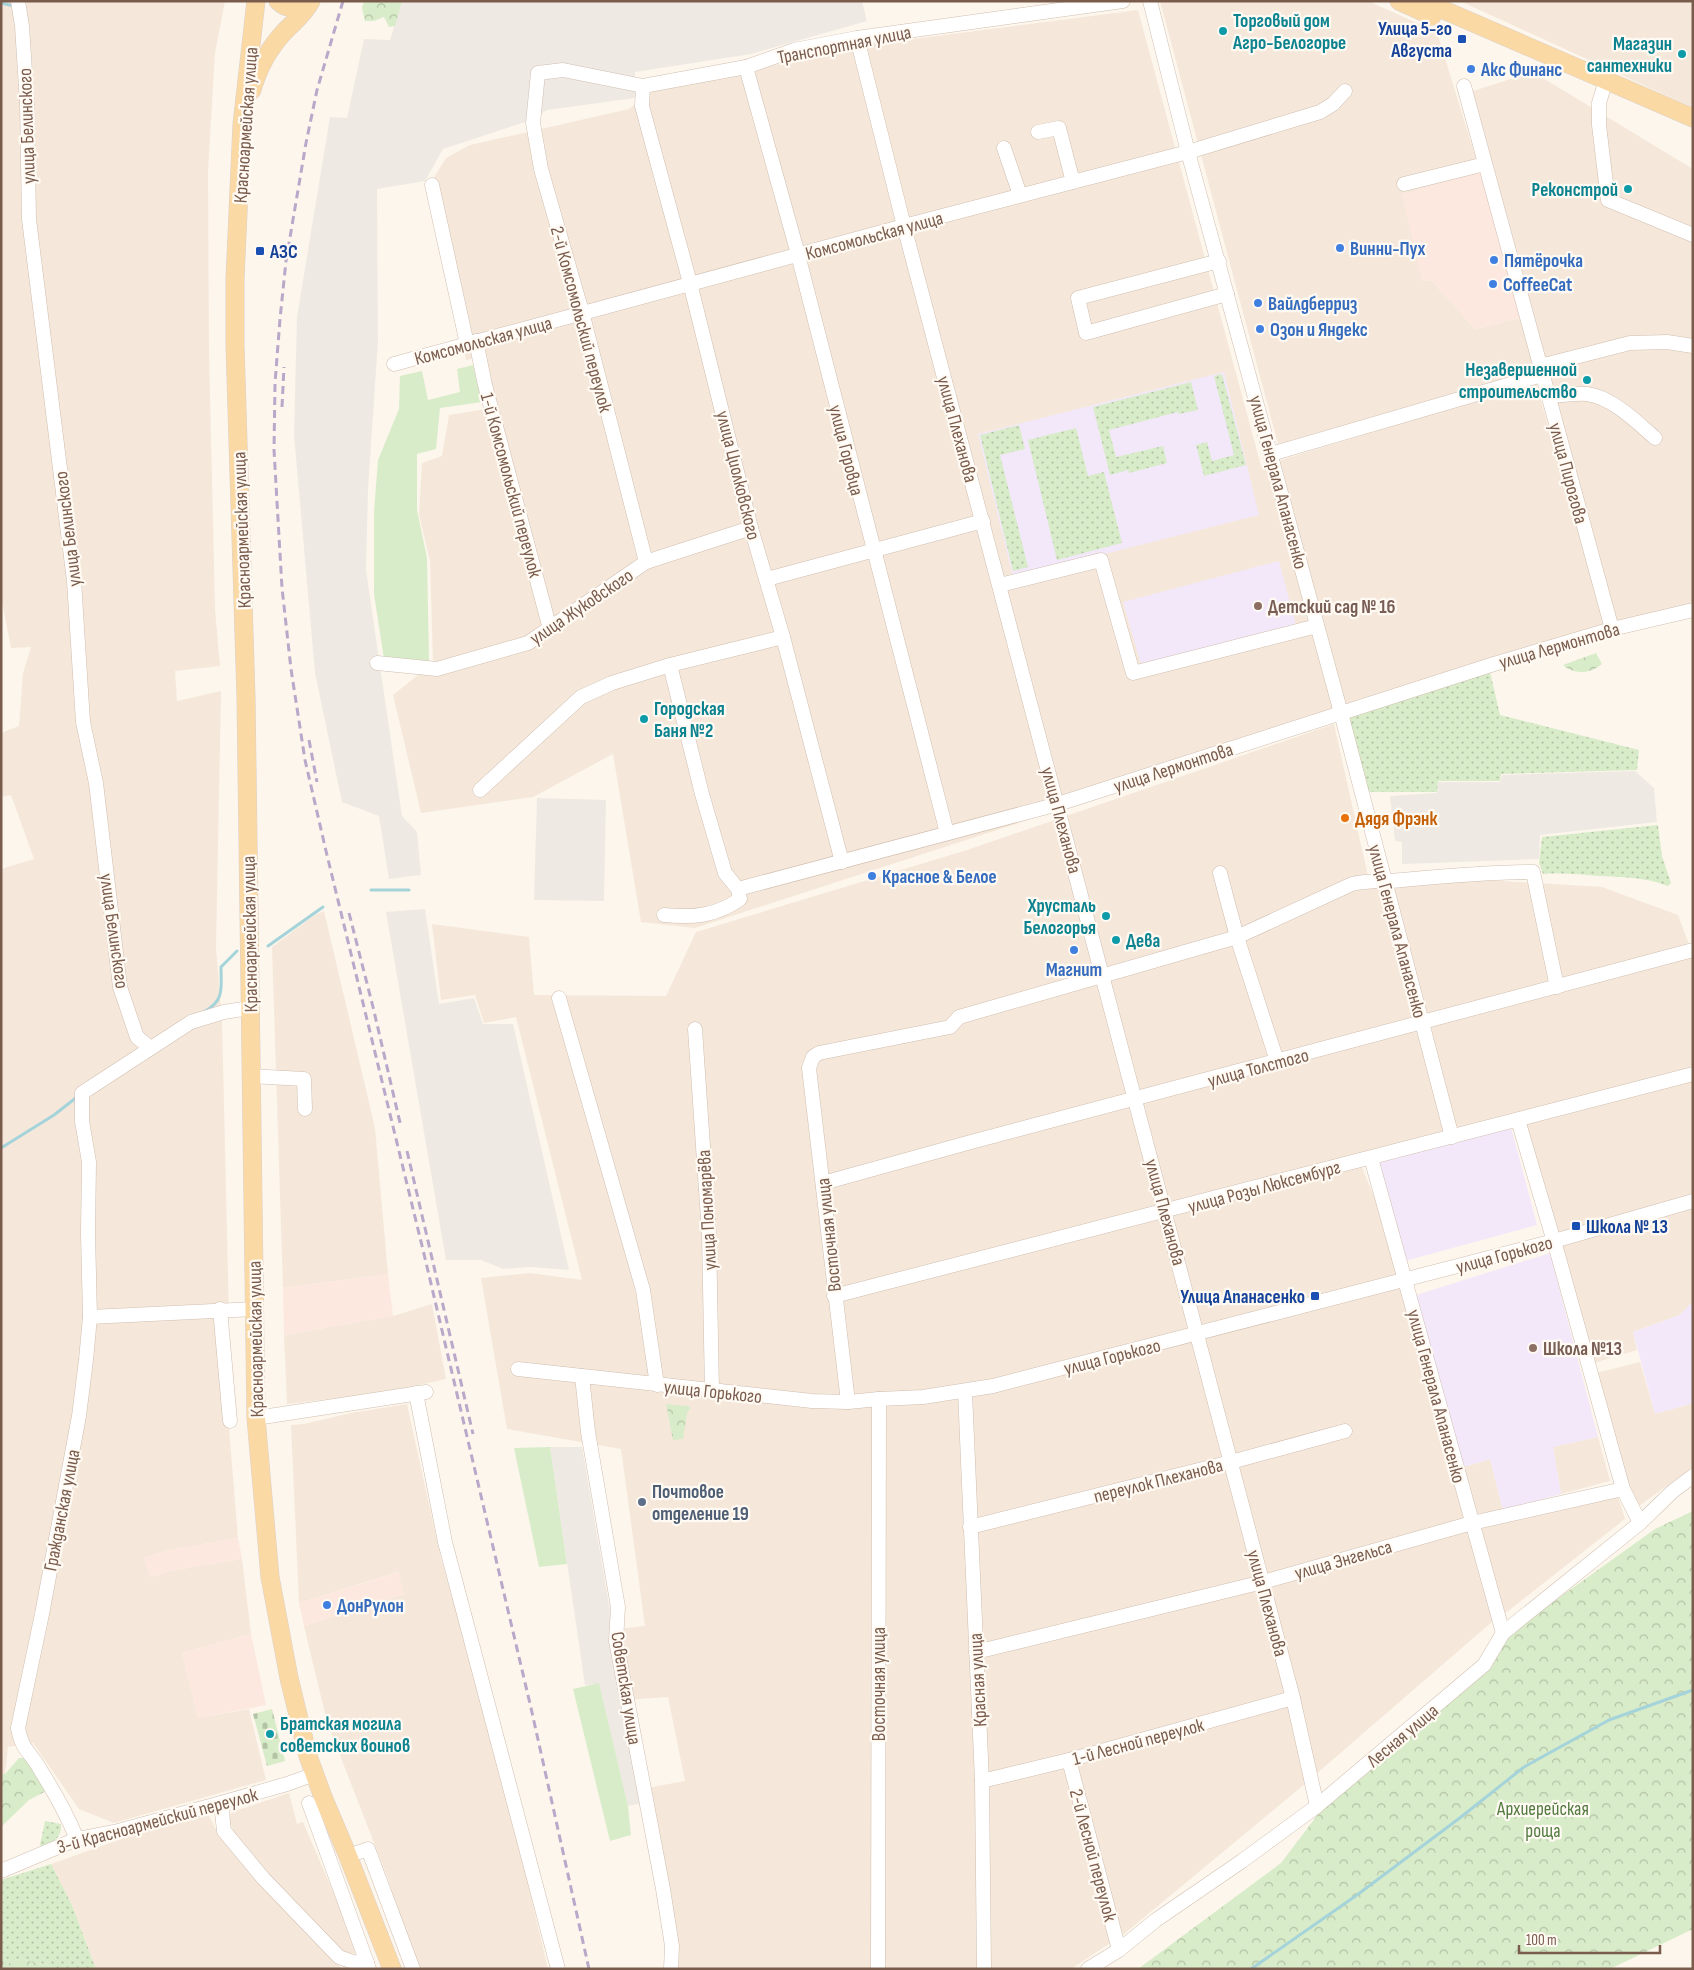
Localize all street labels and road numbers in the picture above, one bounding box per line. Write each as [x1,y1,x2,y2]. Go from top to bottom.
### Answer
street label: Транспортная улица [775,21,913,70]
street label: Красноармейская улица [230,46,263,204]
street label: улица Белинского [14,68,41,184]
street label: Комсомольская улица [803,207,946,266]
street label: 2-й Комсомольский переулок [545,224,617,416]
street label: Комсомольская улица [412,312,555,371]
street label: улица Плеханова [931,374,982,485]
street label: 1-й Комсомольский переулок [475,390,547,581]
street label: улица Генерала Апанасенко [1243,393,1312,572]
street label: улица Горовца [823,403,868,498]
street label: улица Циолковского [710,408,765,542]
street label: улица Пирогова [1543,420,1592,526]
street label: Красноармейская улица [228,451,257,609]
street label: улица Белинского [50,470,87,588]
street label: улица Жуковского [526,564,638,650]
street label: улица Лермонтова [1497,618,1622,675]
street label: улица Лермонтова [1111,738,1236,799]
street label: улица Плеханова [1035,765,1086,876]
street label: улица Генерала Апанасенко [1362,842,1431,1021]
street label: Красноармейская улица [238,856,263,1012]
street label: улица Белинского [94,872,133,990]
street label: улица Толстого [1205,1044,1311,1093]
street label: улица Пономарёва [693,1149,722,1271]
street label: улица Розы Люксембург [1186,1156,1343,1219]
street label: улица Плеханова [1139,1157,1190,1268]
street label: Восточная улица [812,1177,847,1293]
street label: улица Горького [1454,1232,1555,1279]
street label: Красноармейская улица [244,1261,269,1417]
street label: улица Генерала Апанасенко [1401,1307,1470,1486]
street label: улица Горького [1062,1334,1163,1381]
street label: улица Горького [663,1376,763,1409]
street label: Гражданская улица [39,1447,86,1573]
street label: переулок Плеханова [1091,1454,1225,1509]
street label: улица Энгельса [1292,1536,1395,1585]
street label: улица Плеханова [1241,1548,1292,1659]
street label: Восточная улица [868,1627,891,1741]
street label: Советская улица [605,1630,646,1746]
street label: Красная улица [965,1632,992,1727]
street label: Лесная улица [1362,1700,1443,1773]
street label: 1-й Лесной переулок [1070,1714,1207,1771]
street label: 3-й Красноармейский переулок [55,1783,261,1859]
street label: 2-й Лесной переулок [1064,1787,1121,1925]

